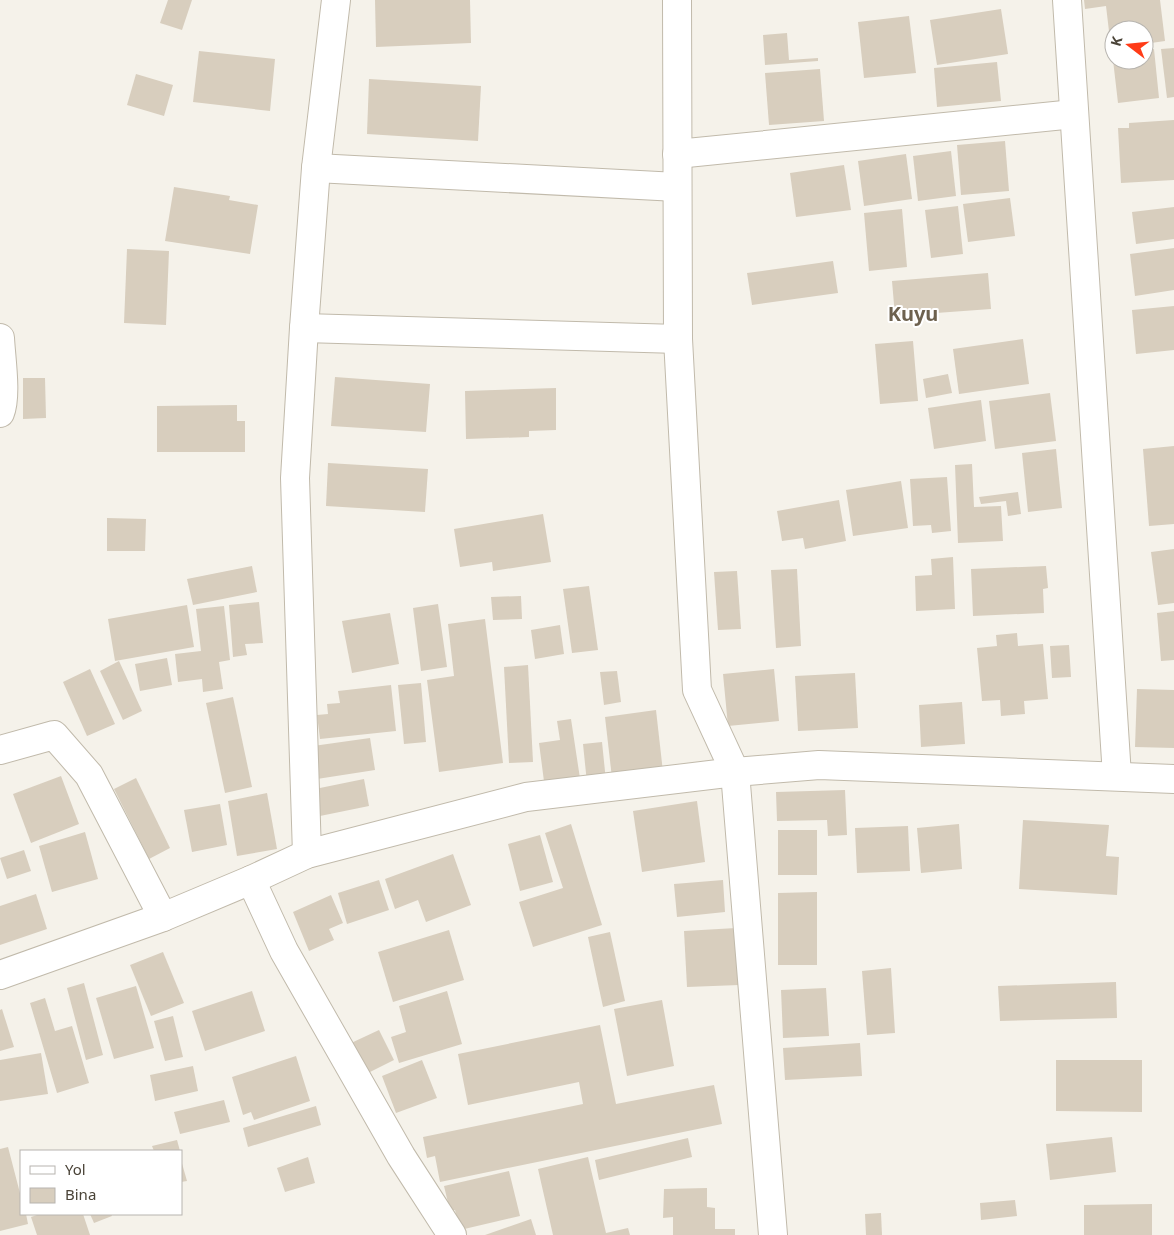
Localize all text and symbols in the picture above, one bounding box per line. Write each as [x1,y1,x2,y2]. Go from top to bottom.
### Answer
north arrow [1104,20,1154,70]
text: K [1106,34,1127,48]
district label: Kuyu [888,300,938,327]
legend [20,1150,182,1215]
text: Yol [65,1159,86,1179]
text: Bina [65,1184,96,1204]

